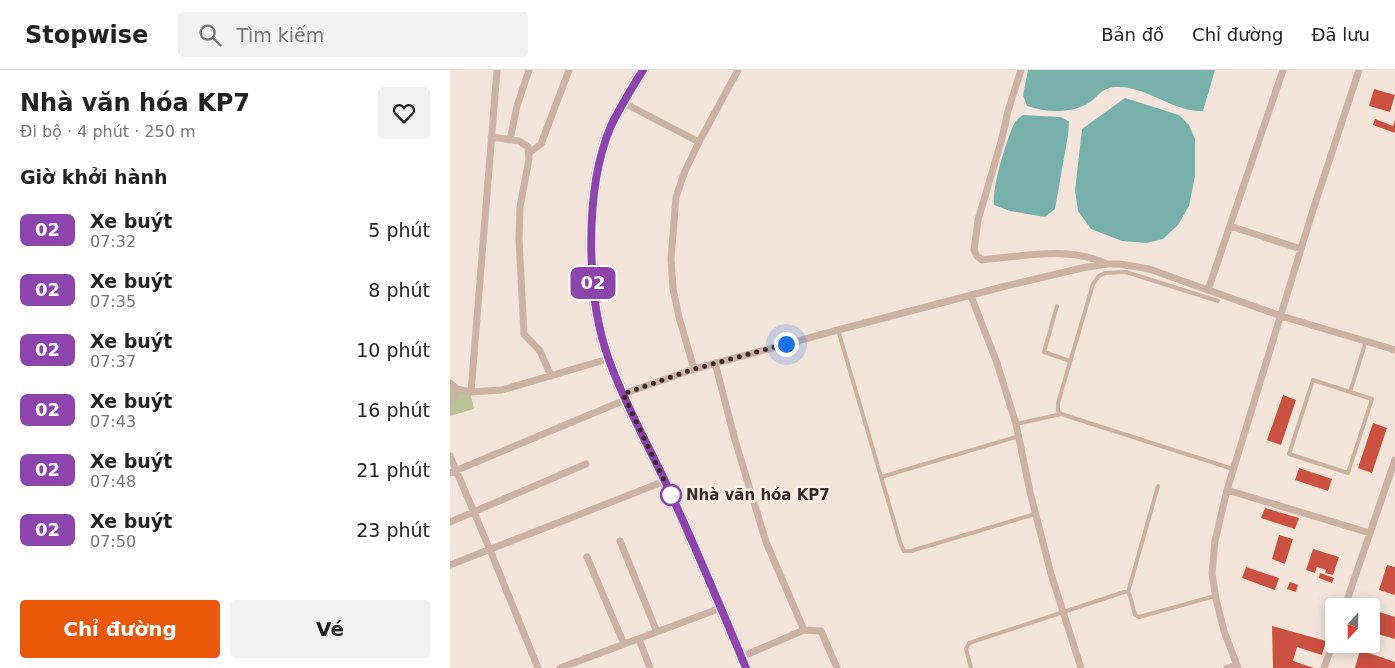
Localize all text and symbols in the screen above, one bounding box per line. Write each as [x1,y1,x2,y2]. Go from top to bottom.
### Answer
search box [178,12,528,57]
text: Stopwise [25,21,148,49]
icon: search [196,21,224,49]
text: Tìm kiếm [236,24,324,46]
text: Bản đồ [1101,24,1164,45]
text: Chỉ đường [1192,24,1283,45]
text: Đã lưu [1311,24,1370,45]
button: heart [378,87,430,139]
text: Nhà văn hóa KP7 [20,89,250,117]
text: Đi bộ · 4 phút · 250 m [20,122,196,141]
text: Giờ khởi hành [20,166,168,188]
text: Xe buýt [90,210,172,232]
text: 02 [35,219,60,240]
text: 5 phút [368,219,430,241]
text: 07:32 [90,232,136,251]
line badge: 02 [570,267,616,299]
text: Xe buýt [90,270,172,292]
text: 02 [580,272,606,293]
text: 02 [35,279,60,300]
text: 8 phút [368,279,430,301]
text: 07:35 [90,292,136,311]
text: Xe buýt [90,330,172,352]
your location [774,332,799,357]
text: 02 [35,339,60,360]
text: 10 phút [356,339,430,361]
text: 07:37 [90,352,136,371]
text: Xe buýt [90,390,172,412]
text: 02 [35,399,60,420]
text: 16 phút [356,399,430,421]
text: 07:43 [90,412,136,431]
text: Xe buýt [90,450,172,472]
text: 02 [35,459,60,480]
text: 21 phút [356,459,430,481]
text: 07:48 [90,472,136,491]
marker: Nhà văn hóa KP7 [660,484,682,506]
place label: Nhà văn hóa KP7 [686,486,830,504]
text: Xe buýt [90,510,172,532]
text: 02 [35,519,60,540]
text: 23 phút [356,519,430,541]
text: 07:50 [90,532,136,551]
north arrow [1325,598,1380,652]
map controls [1325,598,1380,653]
button: Chỉ đường [20,600,220,658]
button: Vé [230,600,430,658]

